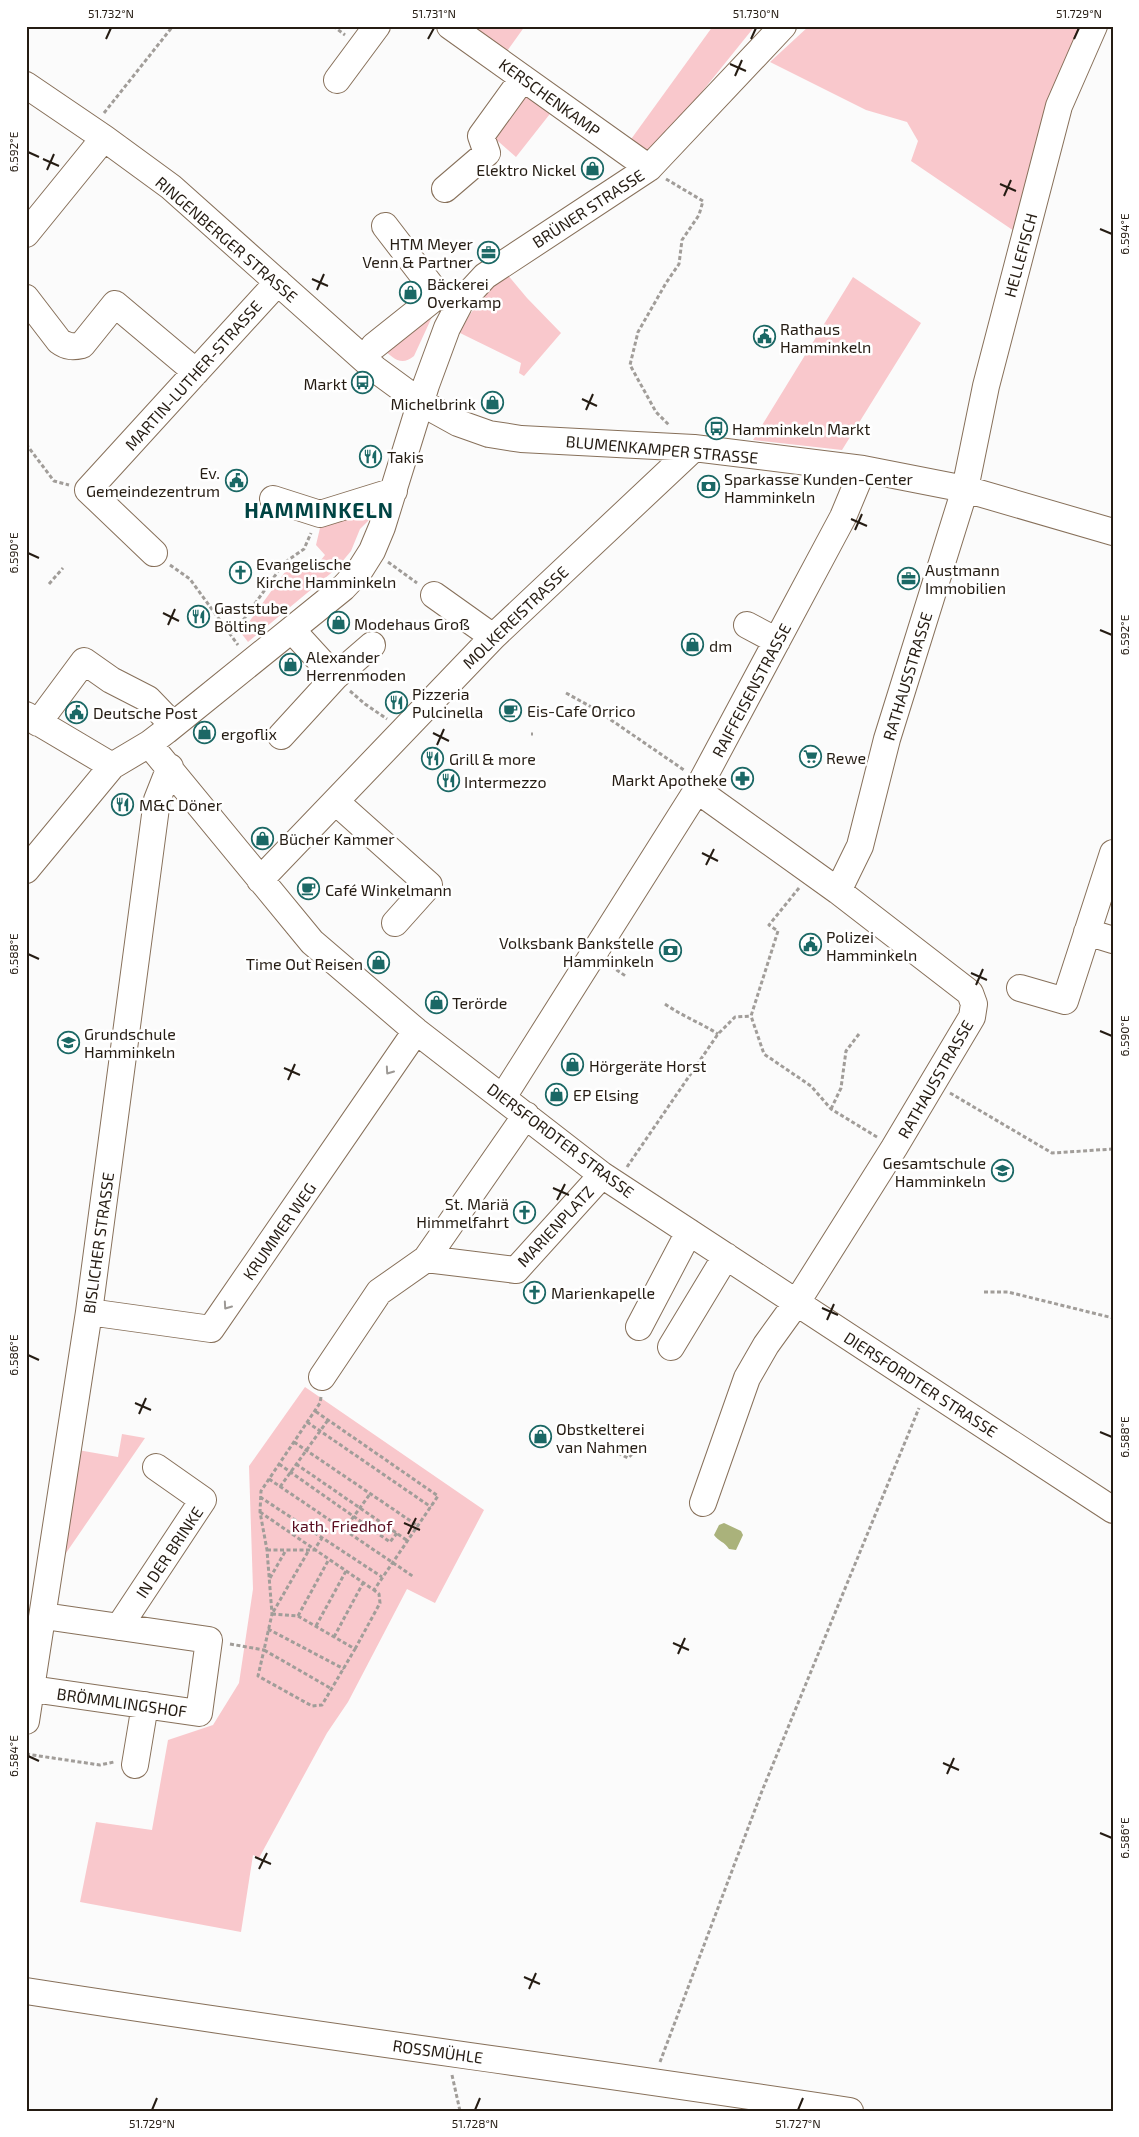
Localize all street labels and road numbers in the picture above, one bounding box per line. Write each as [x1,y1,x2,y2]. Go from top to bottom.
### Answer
street label: KERSCHENKAMP [496,54,604,140]
street label: BRÜNER STRASSE [529,165,647,251]
street label: RINGENBERGER STRASSE [152,172,302,306]
street label: HELLEFISCH [1000,211,1040,299]
street label: MARTIN-LUTHER-STRASSE [121,296,265,454]
street label: BLUMENKAMPER STRASSE [565,431,759,467]
street label: MOLKEREISTRASSE [458,562,572,672]
street label: RATHAUSSTRASSE [878,609,936,743]
street label: RAIFFEISENSTRASSE [708,620,794,760]
street label: RATHAUSSTRASSE [893,1016,977,1142]
street label: DIERSFORDTER STRASSE [484,1079,638,1201]
street label: BISLICHER STRASSE [79,1171,117,1315]
street label: KRUMMER WEG [238,1179,320,1283]
street label: MARIENPLATZ [513,1182,597,1270]
street label: DIERSFORDTER STRASSE [841,1327,1001,1441]
street label: IN DER BRINKE [132,1503,206,1601]
street label: BRÖMMLINGSHOF [56,1683,189,1721]
street label: ROSSMÜHLE [392,2035,484,2067]

